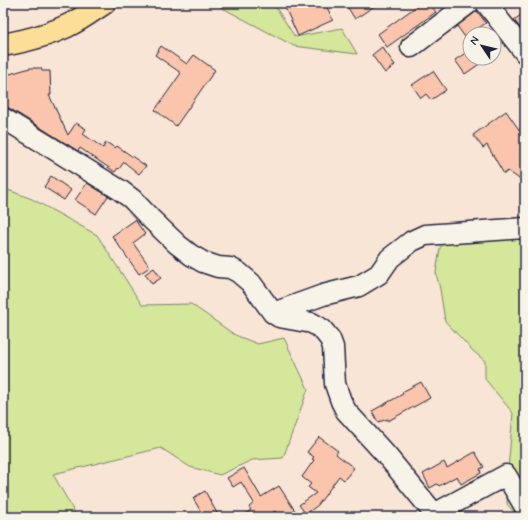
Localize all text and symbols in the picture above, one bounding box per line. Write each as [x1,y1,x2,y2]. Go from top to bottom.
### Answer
north arrow [462,26,502,66]
text: N [467,34,482,48]

